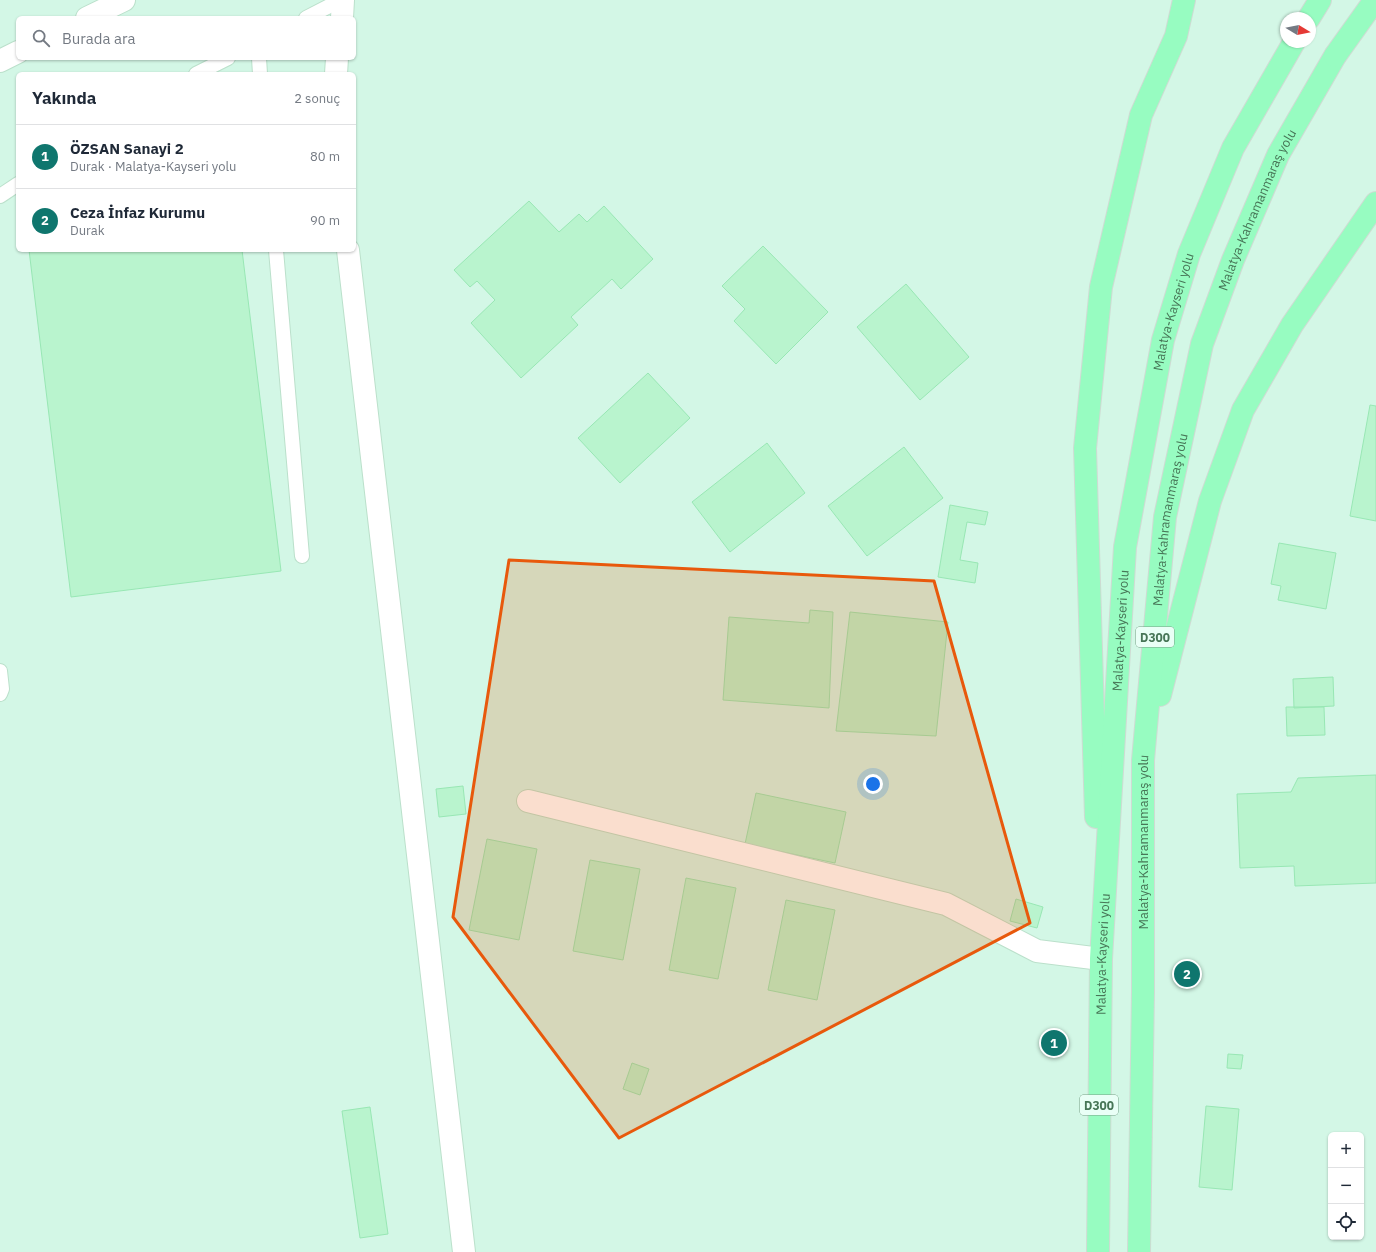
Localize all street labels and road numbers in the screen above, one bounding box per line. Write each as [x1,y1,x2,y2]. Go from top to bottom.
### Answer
street label: Malatya-Kahramanmaraş yolu [1214,126,1300,293]
street label: Malatya-Kayseri yolu [1149,251,1197,372]
street label: Malatya-Kahramanmaraş yolu [1148,432,1191,607]
street label: Malatya-Kayseri yolu [1108,569,1132,692]
road number: D300 [1136,627,1174,647]
street label: Malatya-Kahramanmaraş yolu [1134,754,1152,929]
street label: Malatya-Kayseri yolu [1092,893,1113,1015]
road number: D300 [1080,1095,1118,1115]

